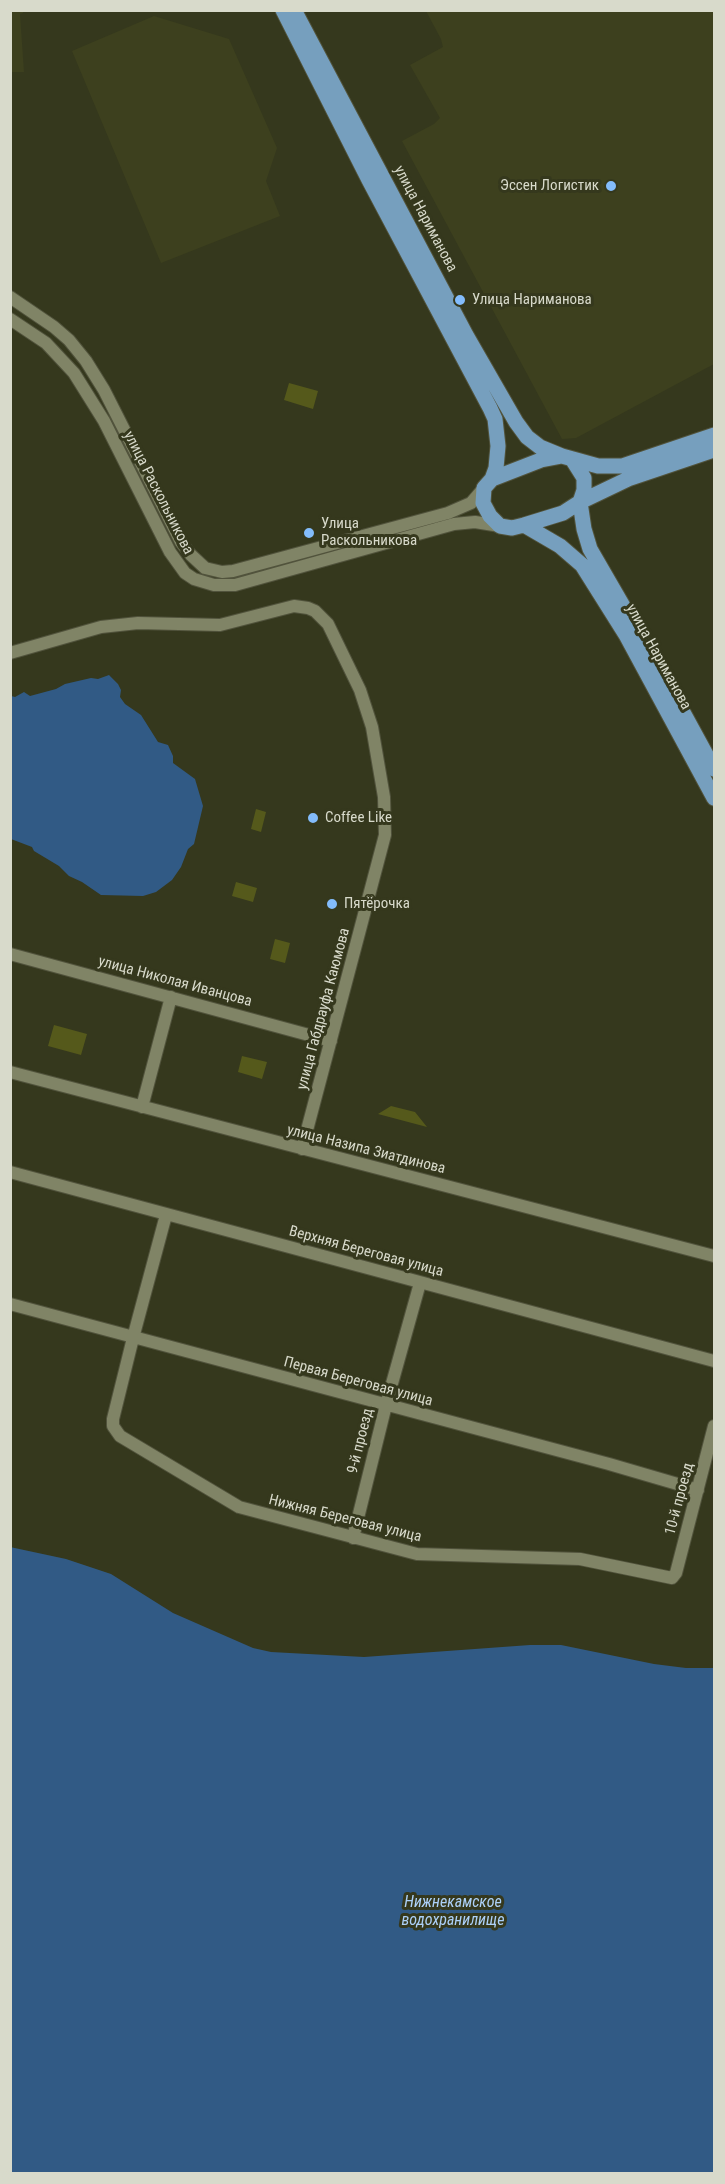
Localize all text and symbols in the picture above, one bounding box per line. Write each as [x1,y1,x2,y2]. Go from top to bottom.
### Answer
street label: улица Нариманова [389,163,461,275]
place label: Эссен Логистик [500,177,599,195]
marker: Эссен Логистик [604,179,618,193]
place label: Улица Нариманова [472,291,592,309]
marker: Улица Нариманова [453,293,467,307]
street label: улица Раскольникова [119,428,197,558]
place label: Улица Раскольникова [321,515,417,550]
marker: Улица Раскольникова [302,526,316,540]
street label: улица Нариманова [622,601,694,713]
place label: Coffee Like [325,809,392,827]
marker: Coffee Like [306,811,320,825]
place label: Пятёрочка [344,895,410,913]
marker: Пятёрочка [325,897,339,911]
street label: улица Габдрауфа Каюмова [294,926,354,1092]
street label: улица Николая Иванцова [96,953,254,1011]
street label: улица Назипа Зиатдинова [285,1122,447,1178]
street label: Верхняя Береговая улица [287,1223,445,1281]
street label: Первая Береговая улица [282,1353,434,1411]
street label: 9-й проезд [344,1407,378,1475]
street label: 10-й проезд [662,1461,698,1537]
street label: Нижняя Береговая улица [267,1491,423,1547]
water label: Нижнекамское водохранилище [401,1893,505,1931]

